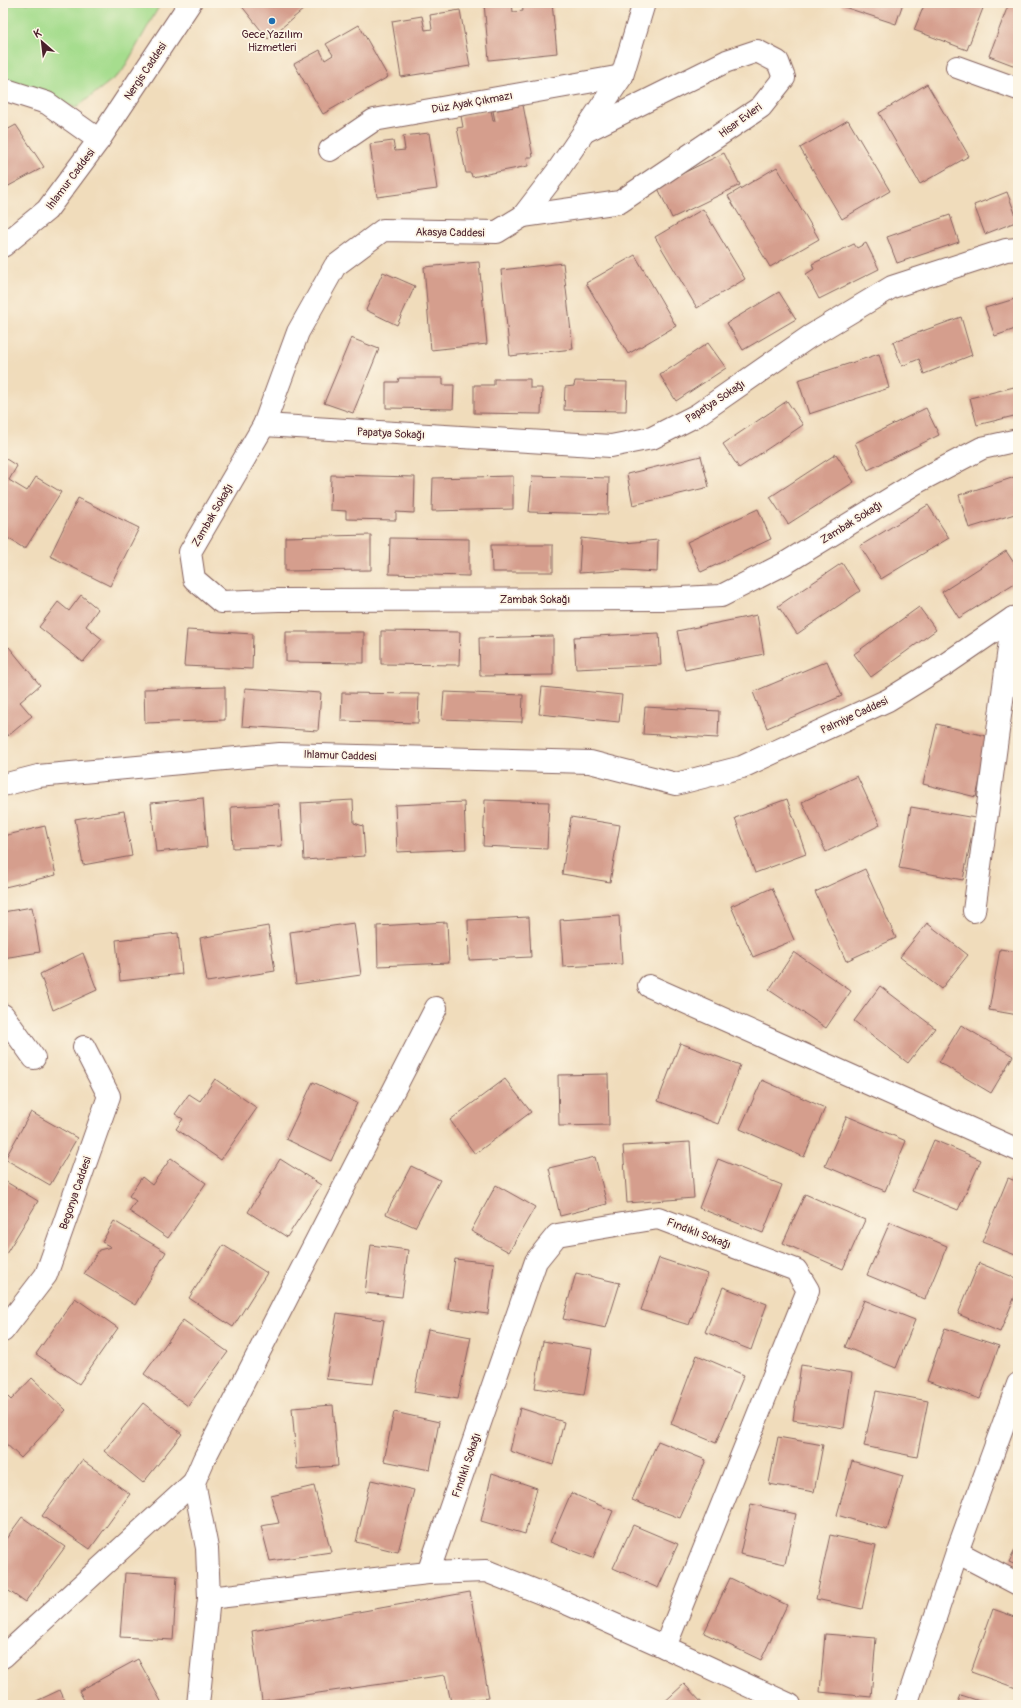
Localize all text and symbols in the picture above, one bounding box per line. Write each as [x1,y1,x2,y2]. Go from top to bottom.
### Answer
marker: Gece Yazılım Hizmetleri [267,16,277,26]
north arrow [22,22,62,62]
text: K [32,26,44,41]
place label: Gece Yazılım Hizmetleri [241,28,303,54]
street label: Nergis Caddesi [121,40,169,103]
street label: Düz Ayak Çıkmazı [430,89,514,116]
street label: Hisar Evleri [716,100,764,140]
street label: Ihlamur Caddesi [43,146,97,212]
street label: Akasya Caddesi [415,225,485,240]
street label: Papatya Sokağı [683,377,747,425]
street label: Papatya Sokağı [357,425,425,442]
street label: Zambak Sokağı [189,481,236,549]
street label: Zambak Sokağı [818,498,885,547]
street label: Zambak Sokağı [500,593,570,606]
street label: Palmiye Caddesi [819,694,890,737]
street label: Ihlamur Caddesi [303,748,377,763]
street label: Begonya Caddesi [57,1155,94,1231]
street label: Fındıklı Sokağı [665,1215,733,1252]
street label: Fındıklı Sokağı [449,1431,484,1499]

